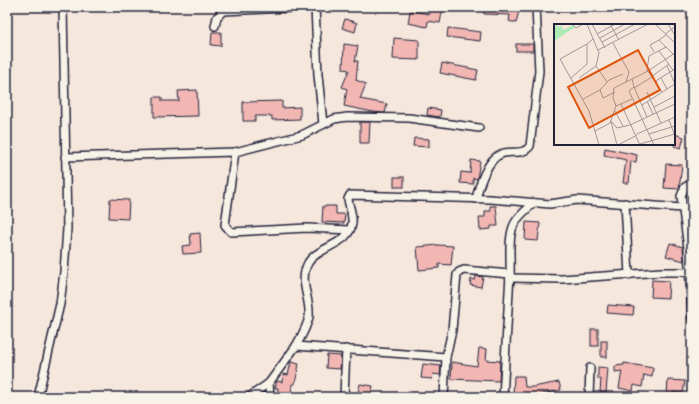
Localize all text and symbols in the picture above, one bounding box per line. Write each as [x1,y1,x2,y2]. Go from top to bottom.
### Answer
inset map [554,24,675,145]

